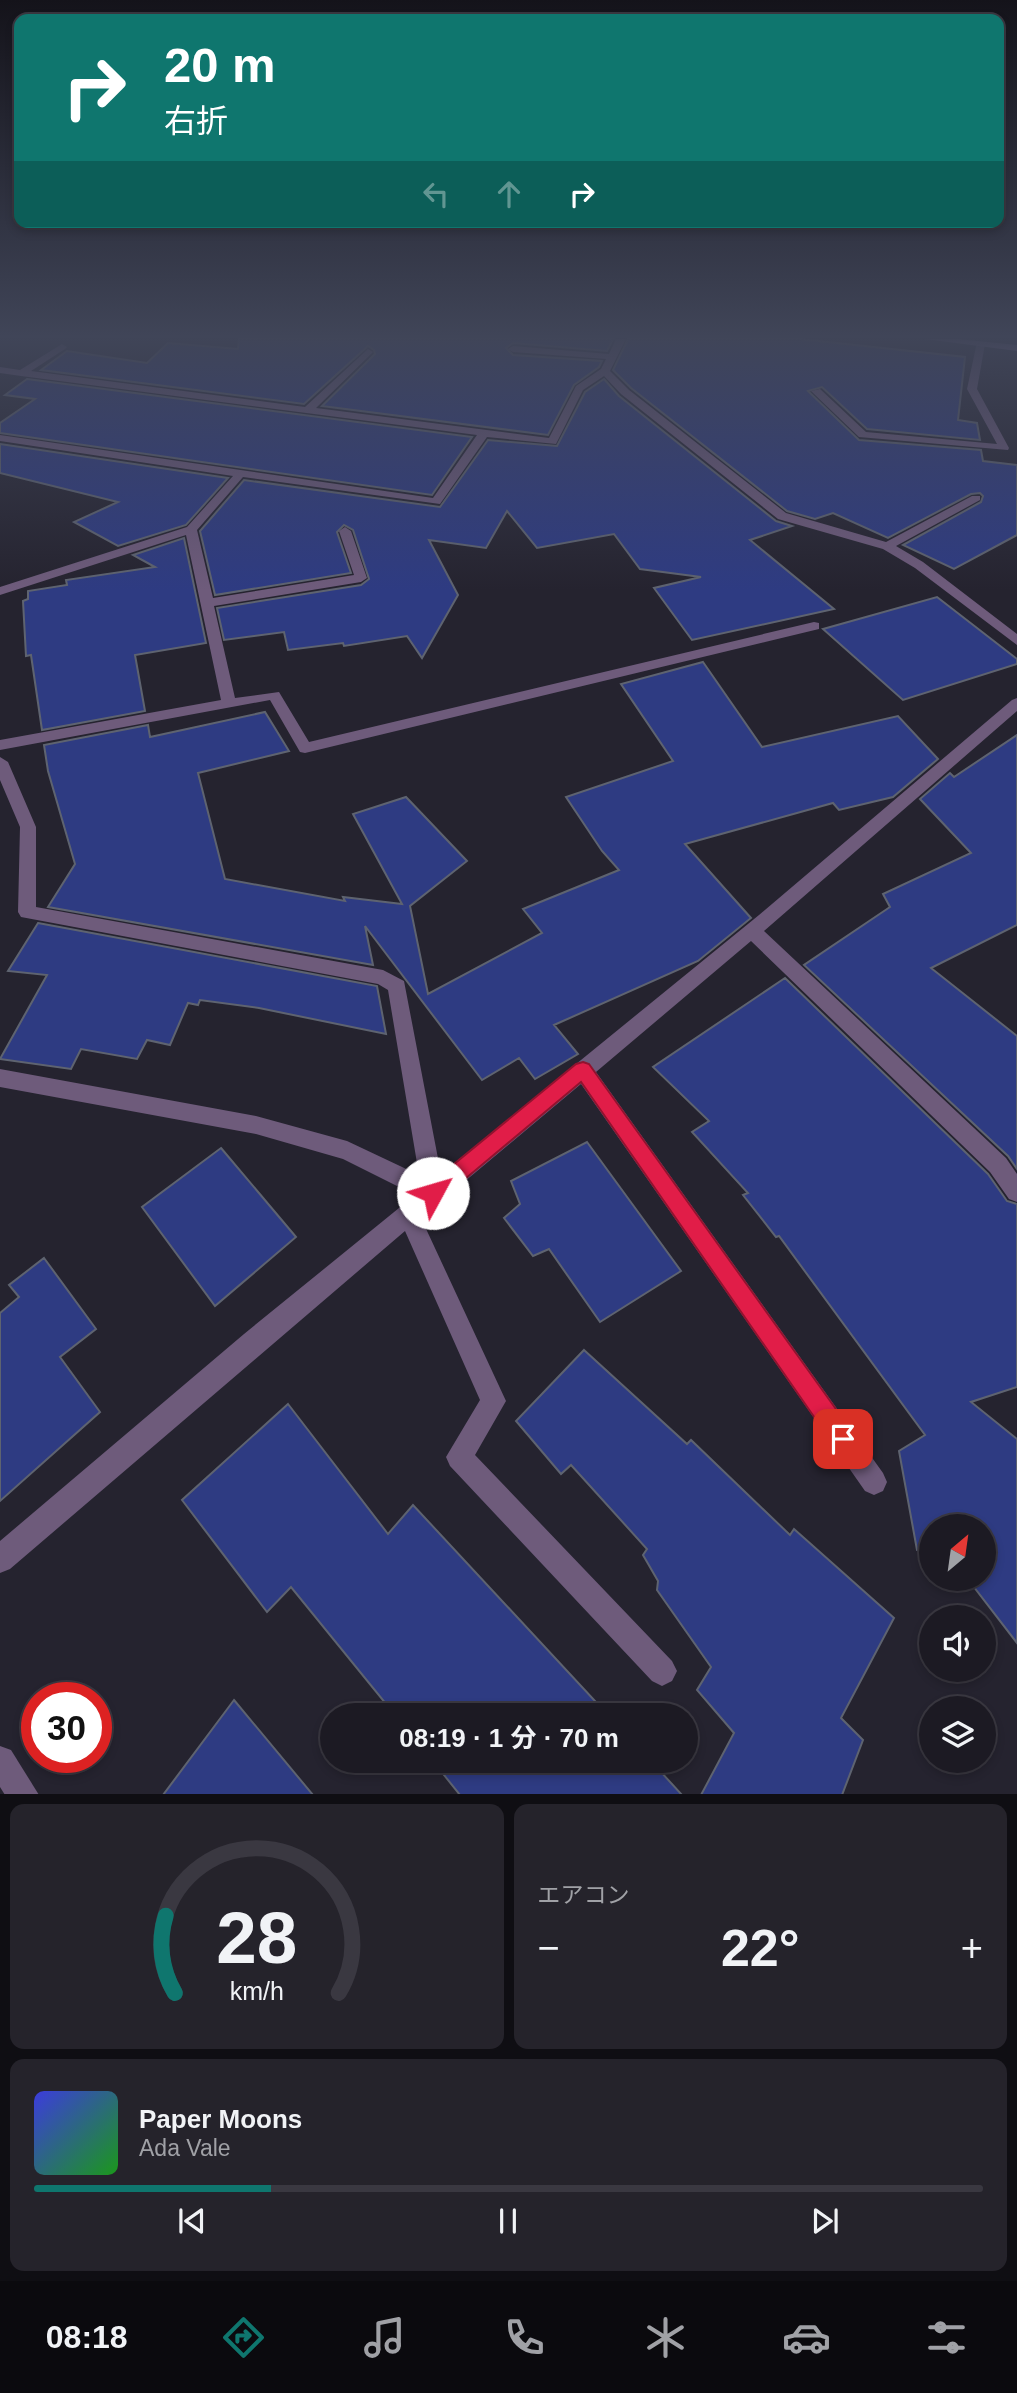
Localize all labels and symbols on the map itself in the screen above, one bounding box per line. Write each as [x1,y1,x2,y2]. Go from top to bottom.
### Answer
position arrow [396,1156,470,1230]
pin [813,1409,873,1469]
north arrow [919,1514,996,1591]
speed limit sign: 30 [21,1682,112,1773]

